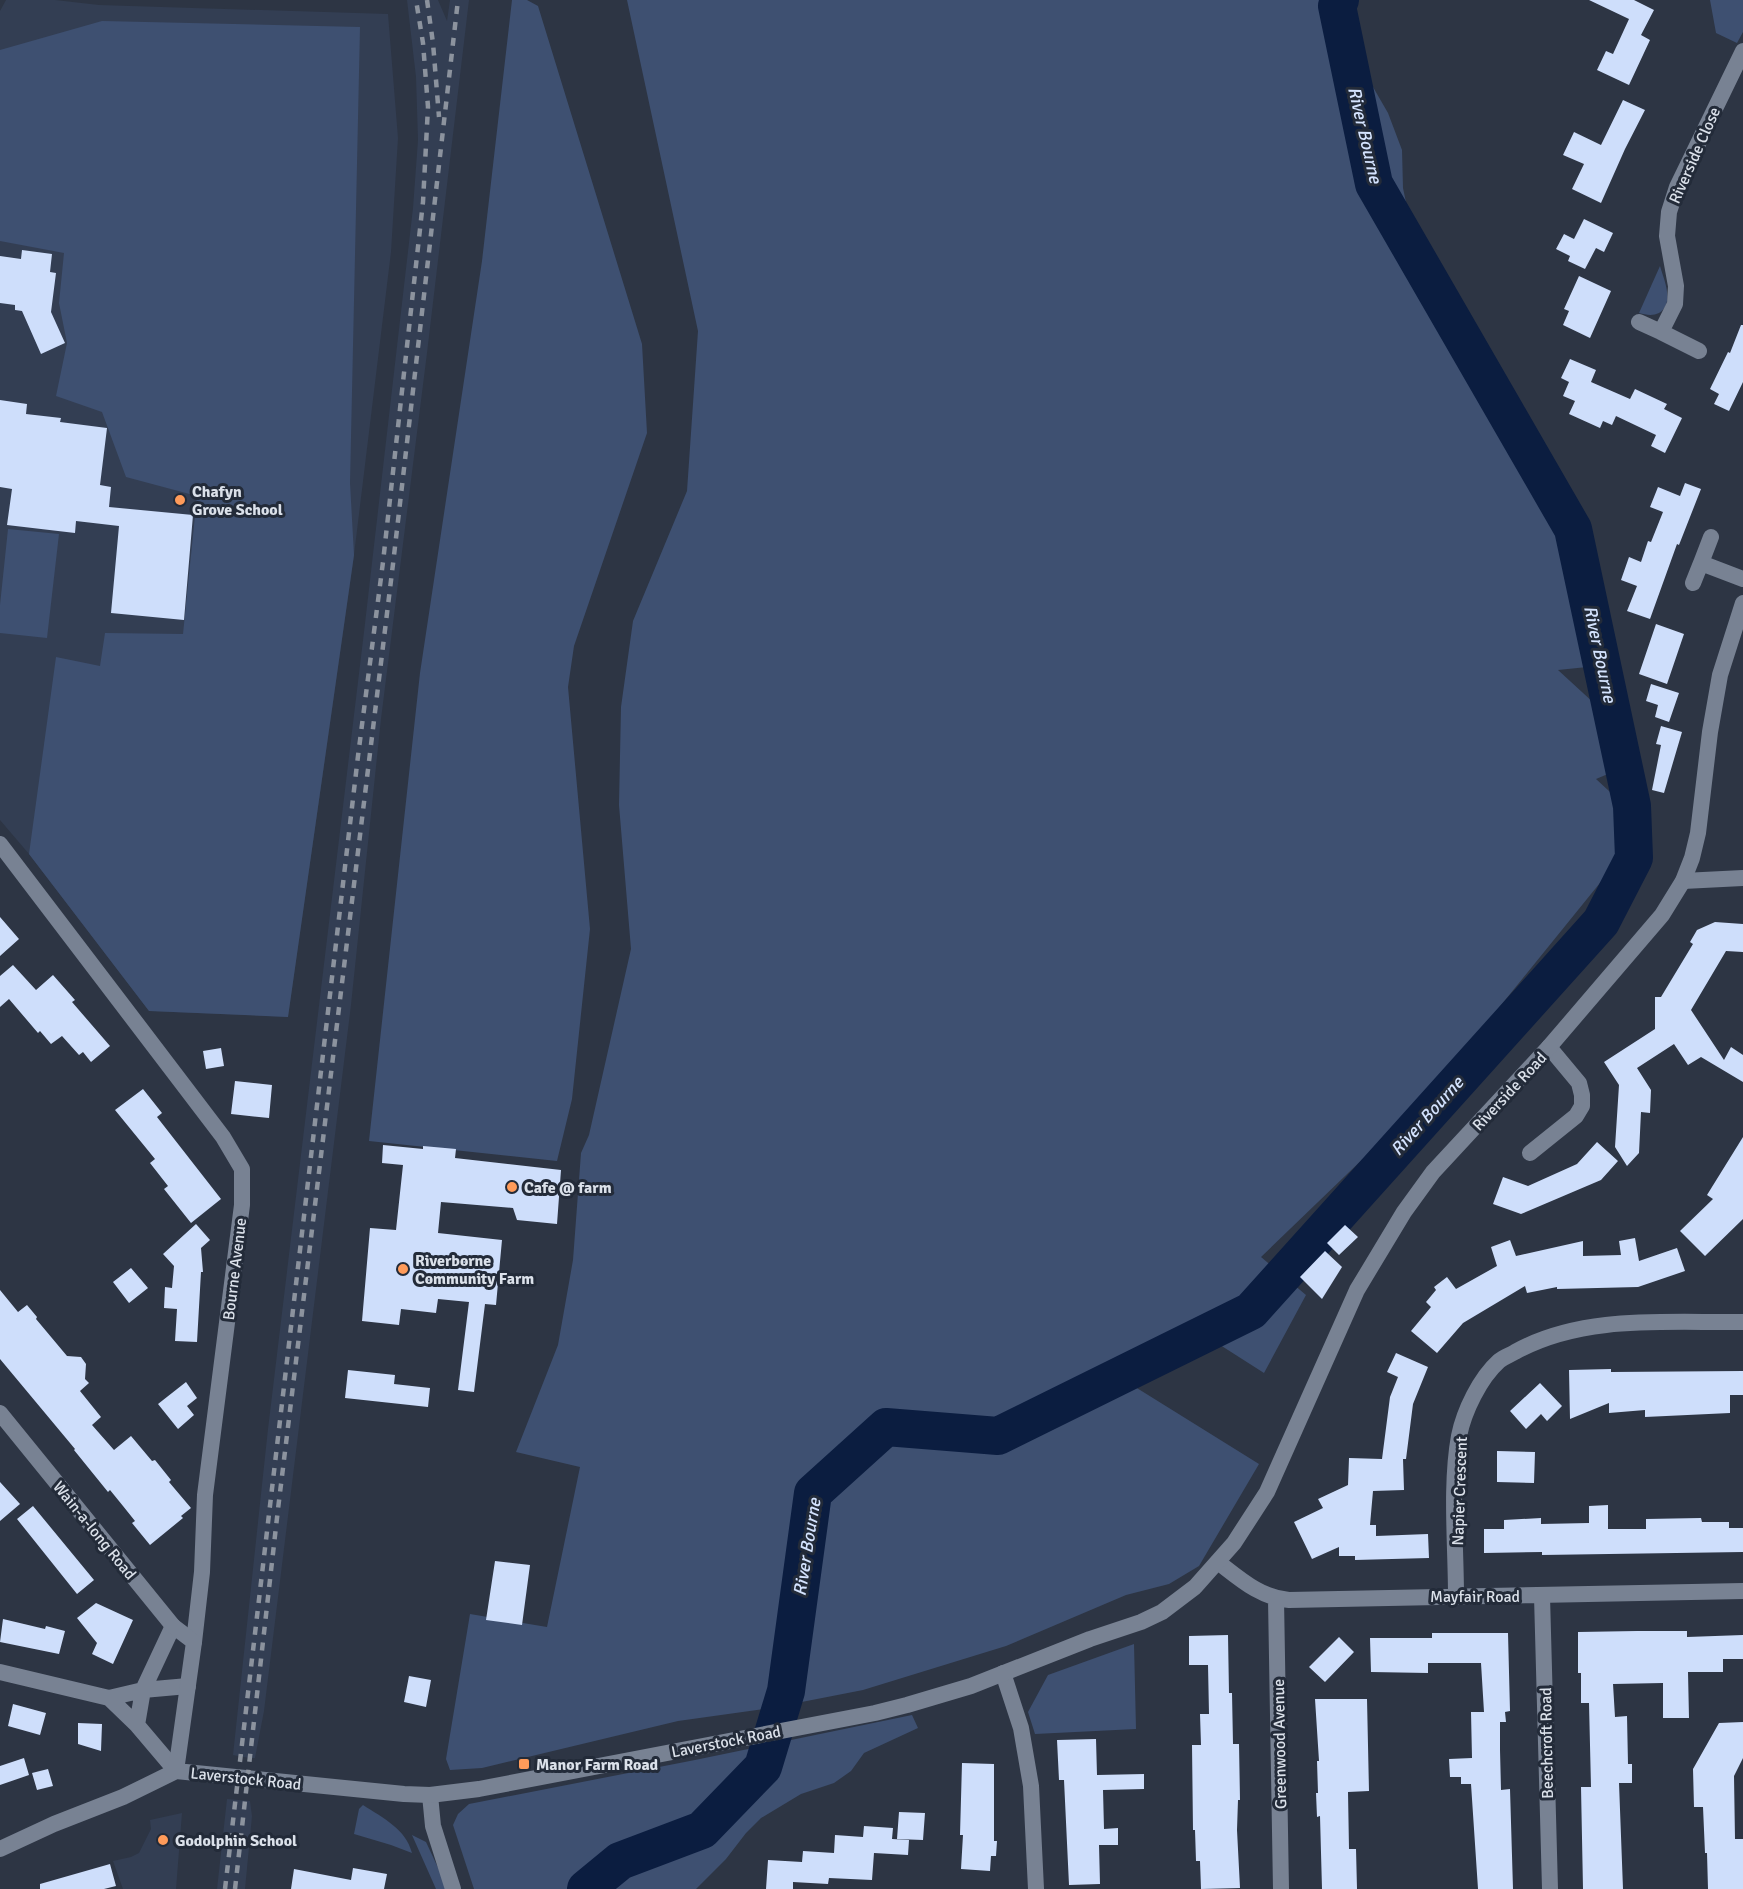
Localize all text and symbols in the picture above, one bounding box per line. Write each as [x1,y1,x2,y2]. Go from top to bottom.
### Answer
water label: River Bourne [1343,84,1387,186]
street label: Riverside Close [1665,104,1725,207]
place label: Chafyn Grove School [192,482,283,520]
marker: Chafyn Grove School [173,493,187,507]
water label: River Bourne [1579,603,1621,705]
street label: Riverside Road [1468,1048,1551,1135]
water label: River Bourne [1386,1071,1469,1160]
place label: Cafe @ farm [524,1178,612,1198]
marker: Cafe @ farm [505,1180,519,1194]
street label: Bourne Avenue [219,1217,251,1321]
place label: Riverborne Community Farm [415,1251,534,1289]
marker: Riverborne Community Farm [396,1262,410,1276]
street label: Napier Crescent [1448,1436,1472,1546]
street label: Wain-a-long Road [48,1477,140,1584]
water label: River Bourne [788,1496,826,1597]
street label: Mayfair Road [1430,1587,1520,1607]
street label: Greenwood Avenue [1269,1679,1291,1809]
street label: Beechcroft Road [1536,1687,1558,1799]
street label: Laverstock Road [670,1722,783,1762]
place label: Manor Farm Road [536,1755,659,1775]
marker: Manor Farm Road [517,1757,531,1771]
street label: Laverstock Road [190,1763,302,1795]
place label: Godolphin School [175,1831,297,1851]
marker: Godolphin School [156,1833,170,1847]

